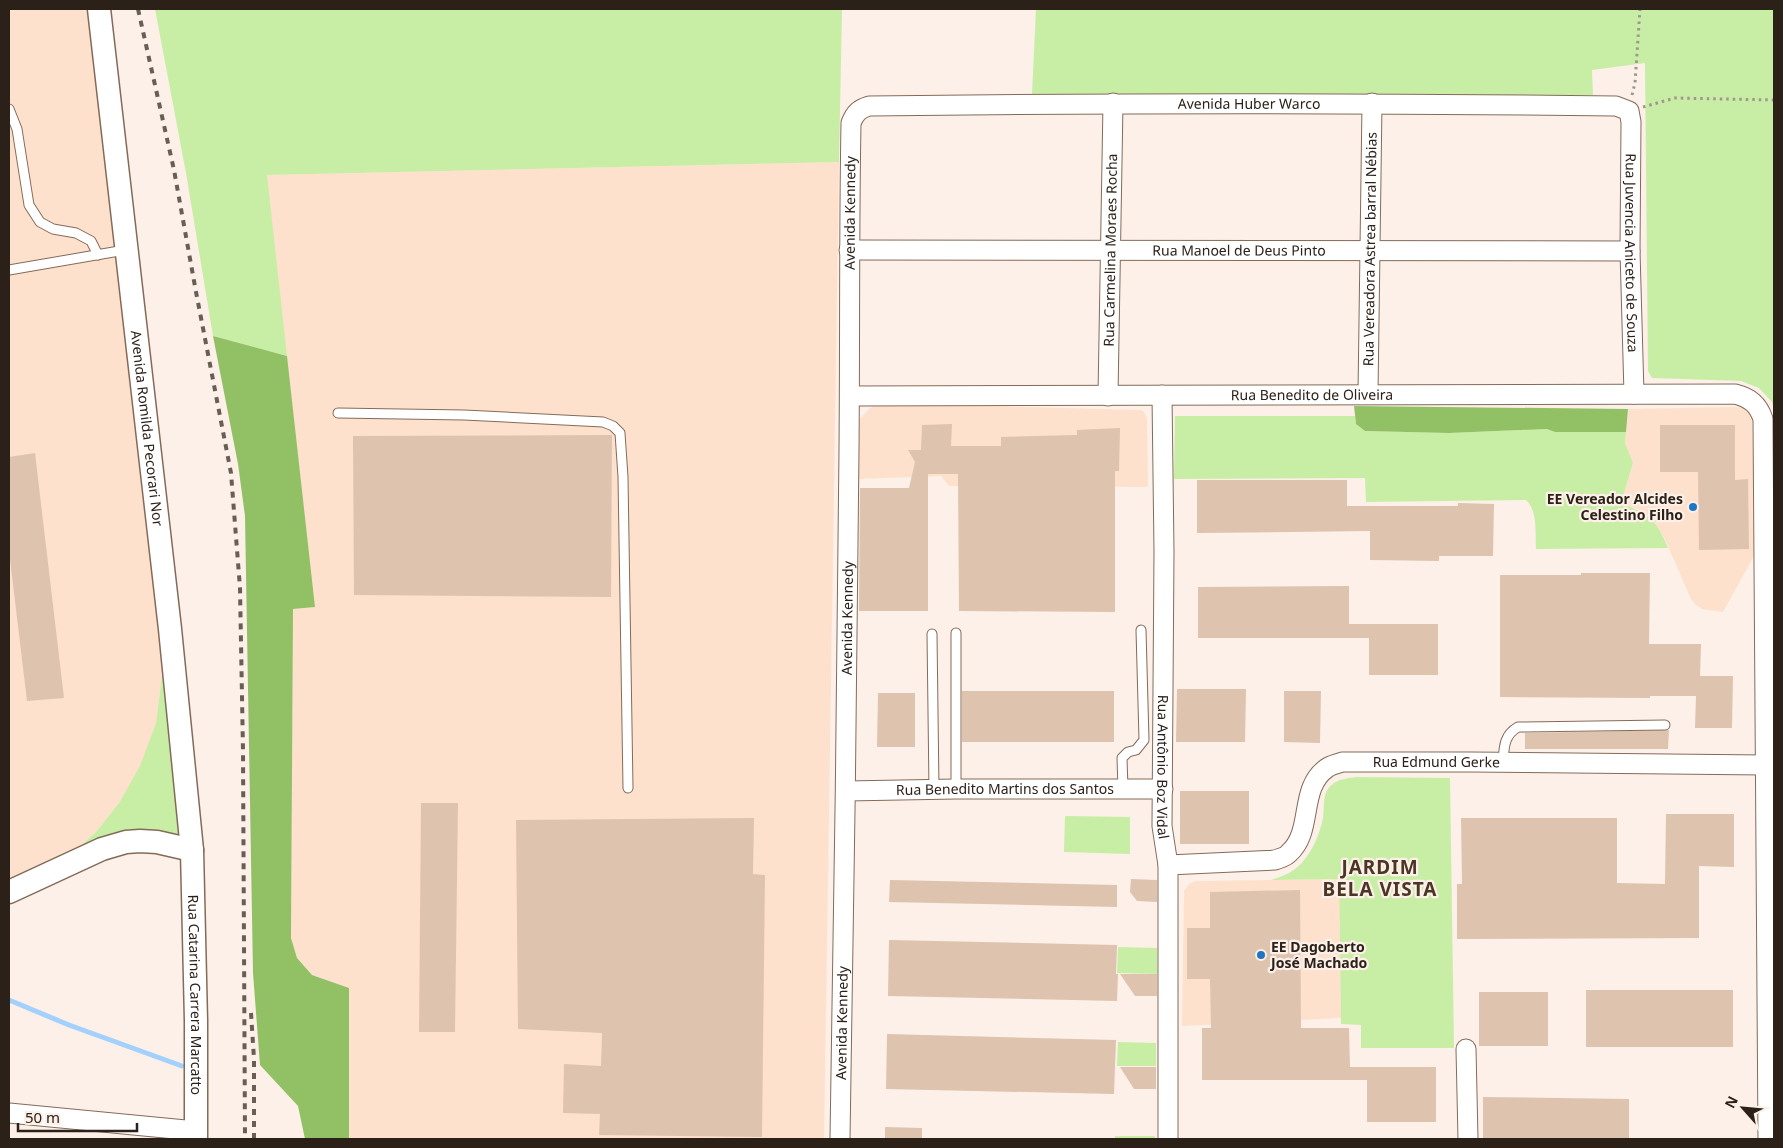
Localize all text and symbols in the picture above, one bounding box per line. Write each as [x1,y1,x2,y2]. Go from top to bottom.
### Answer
street label: Avenida Huber Warco [1178,94,1320,113]
street label: Rua Vereadora Astrea barral Nébias [1358,131,1381,366]
street label: Rua Carmelina Moraes Rocha [1099,153,1121,347]
street label: Rua Juvencia Aniceto de Souza [1621,153,1643,353]
street label: Avenida Kennedy [840,155,859,270]
street label: Rua Manoel de Deus Pinto [1152,240,1326,260]
street label: Avenida Romilda Pecorari Nor [127,329,168,527]
street label: Rua Benedito de Oliveira [1231,385,1393,404]
place label: EE Vereador Alcides Celestino Filho [1547,489,1683,524]
marker: EE Vereador Alcides Celestino Filho [1687,501,1699,513]
street label: Avenida Kennedy [837,560,857,675]
street label: Rua Antônio Boz Vidal [1153,695,1174,840]
street label: Rua Edmund Gerke [1373,752,1500,771]
street label: Rua Benedito Martins dos Santos [896,779,1114,799]
district label: JARDIM BELA VISTA [1323,854,1437,902]
street label: Rua Catarina Carrera Marcatto [184,894,206,1095]
place label: EE Dagoberto José Machado [1269,937,1368,972]
marker: EE Dagoberto José Machado [1255,949,1267,961]
street label: Avenida Kennedy [831,965,852,1080]
north arrow [1718,1083,1768,1133]
text: N [1720,1092,1742,1111]
scale bar [18,1100,136,1132]
text: 50 m [25,1107,60,1127]

